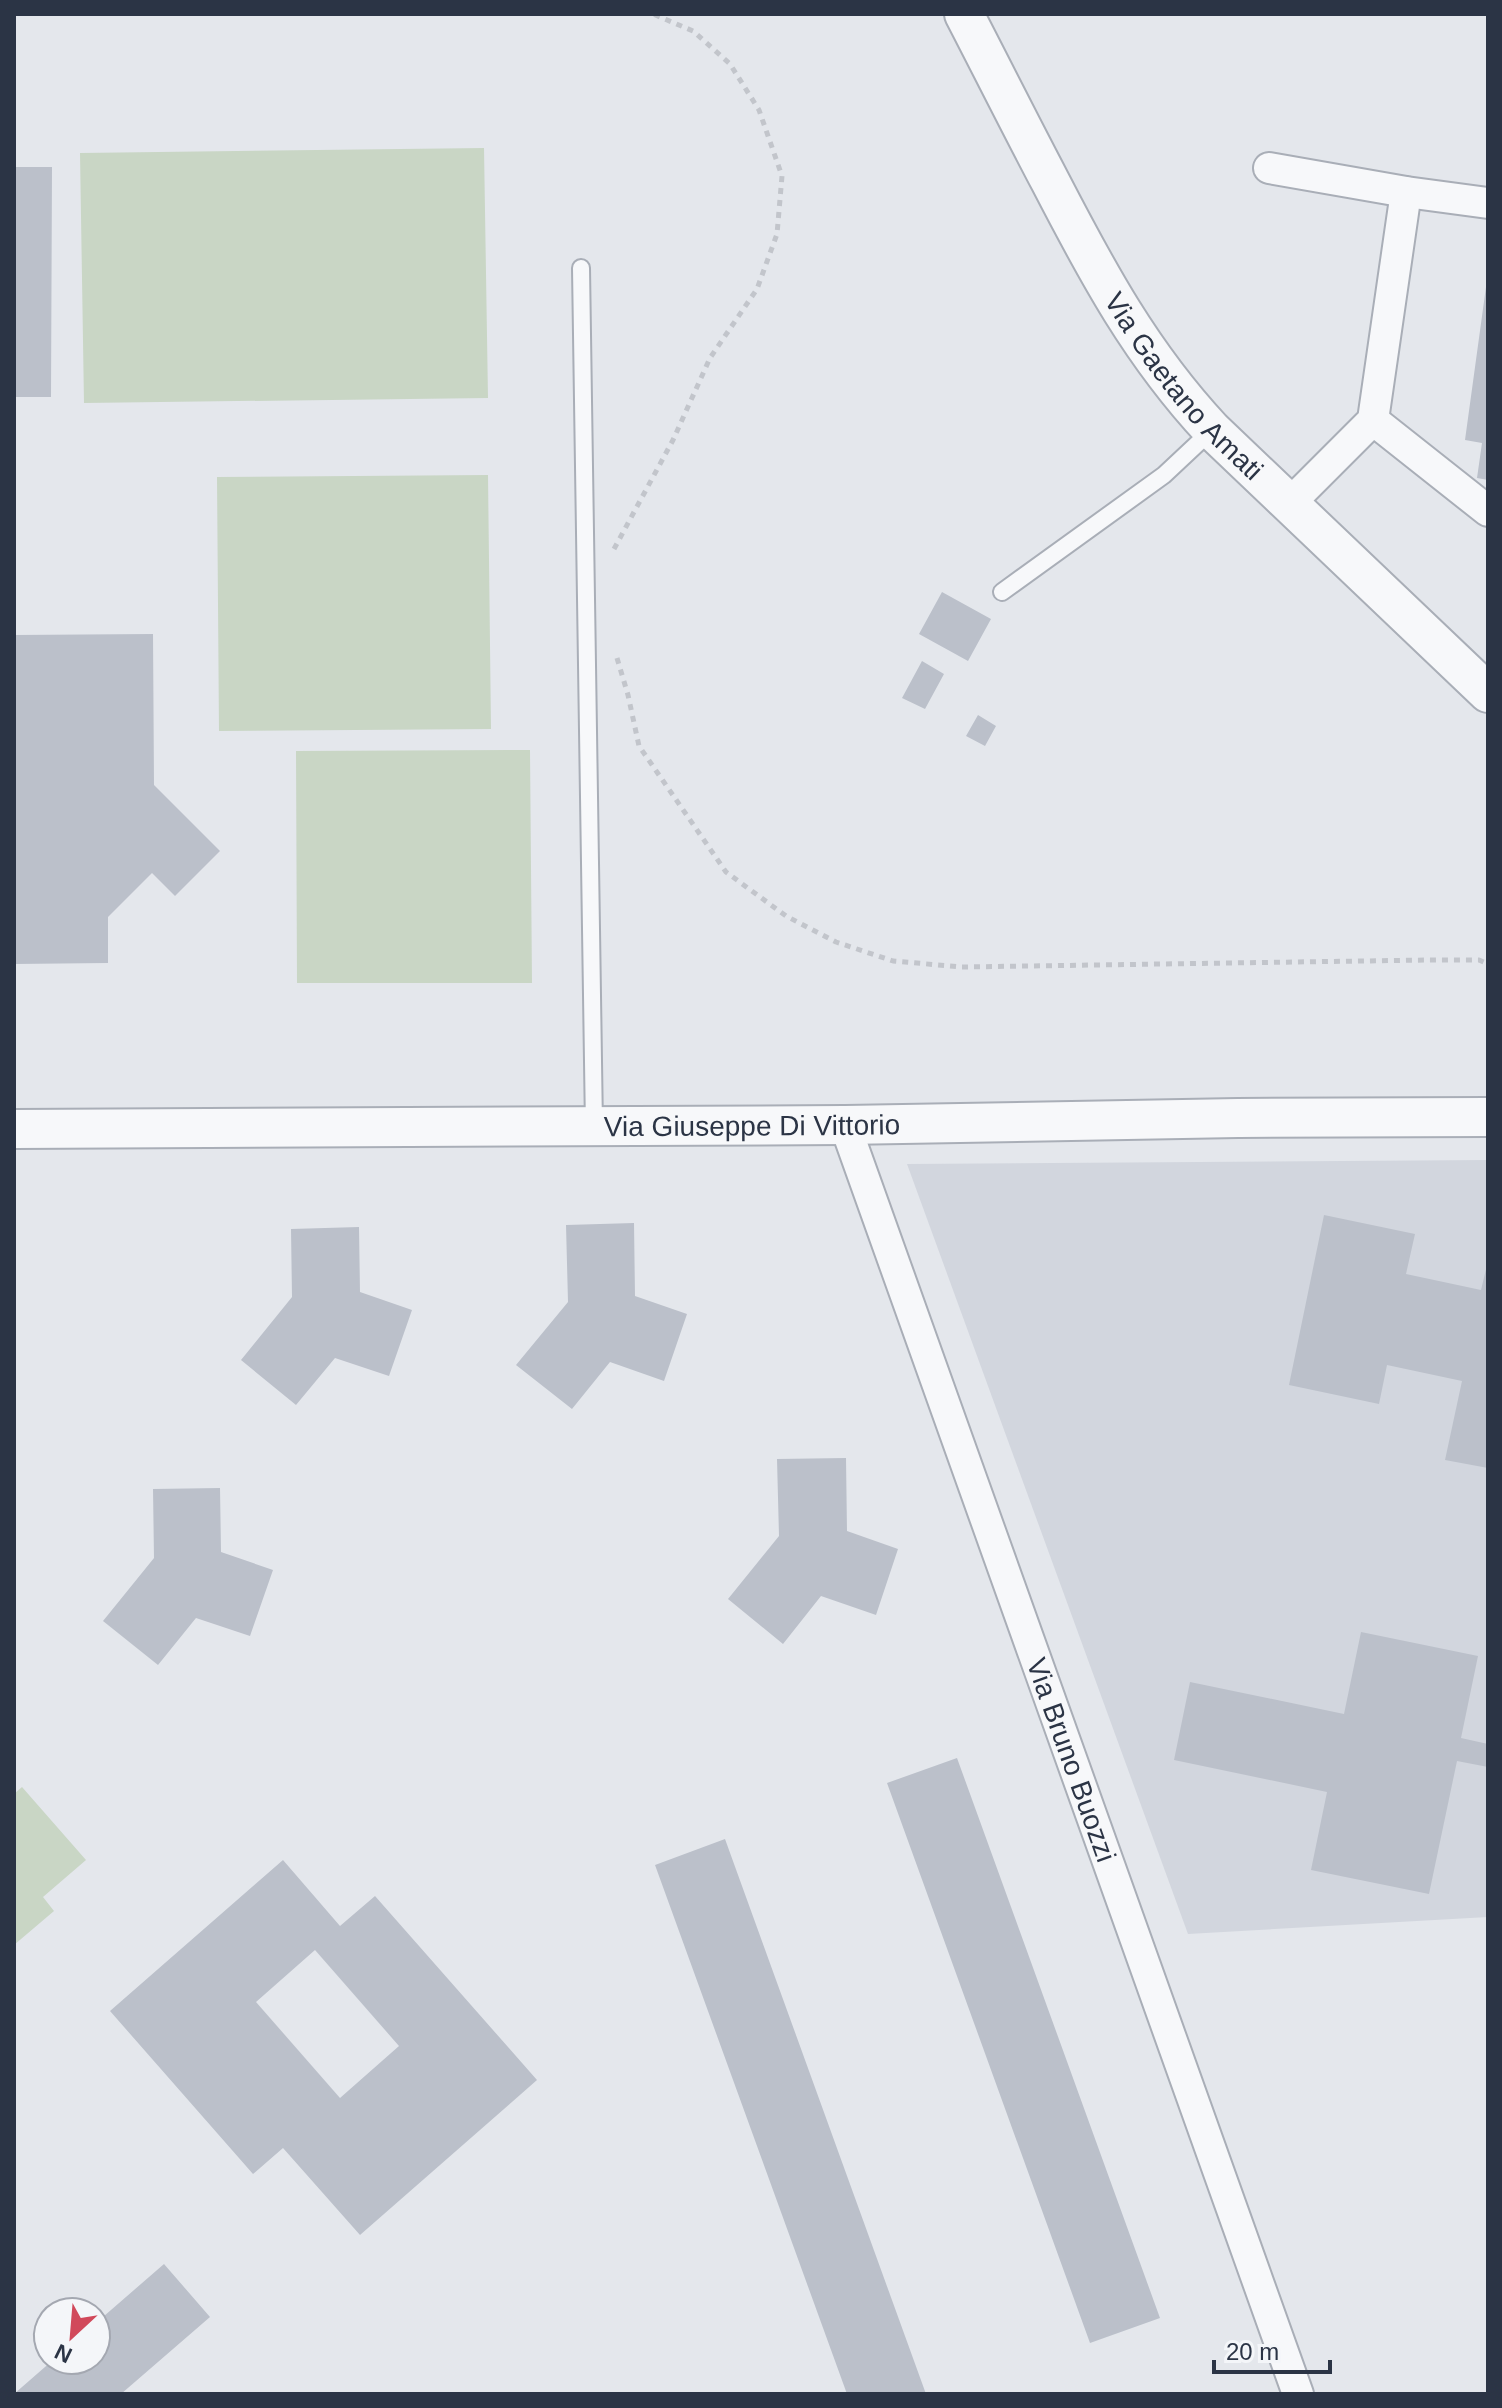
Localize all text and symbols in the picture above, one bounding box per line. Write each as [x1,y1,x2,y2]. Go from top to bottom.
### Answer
street label: Via Gaetano Amati [1098,287,1269,486]
street label: Via Giuseppe Di Vittorio [604,1109,900,1142]
street label: Via Bruno Buozzi [1020,1654,1122,1866]
north arrow [32,2296,112,2376]
scale bar [1214,2324,1330,2374]
text: 20 m [1226,2338,1279,2365]
text: N [51,2339,76,2368]

